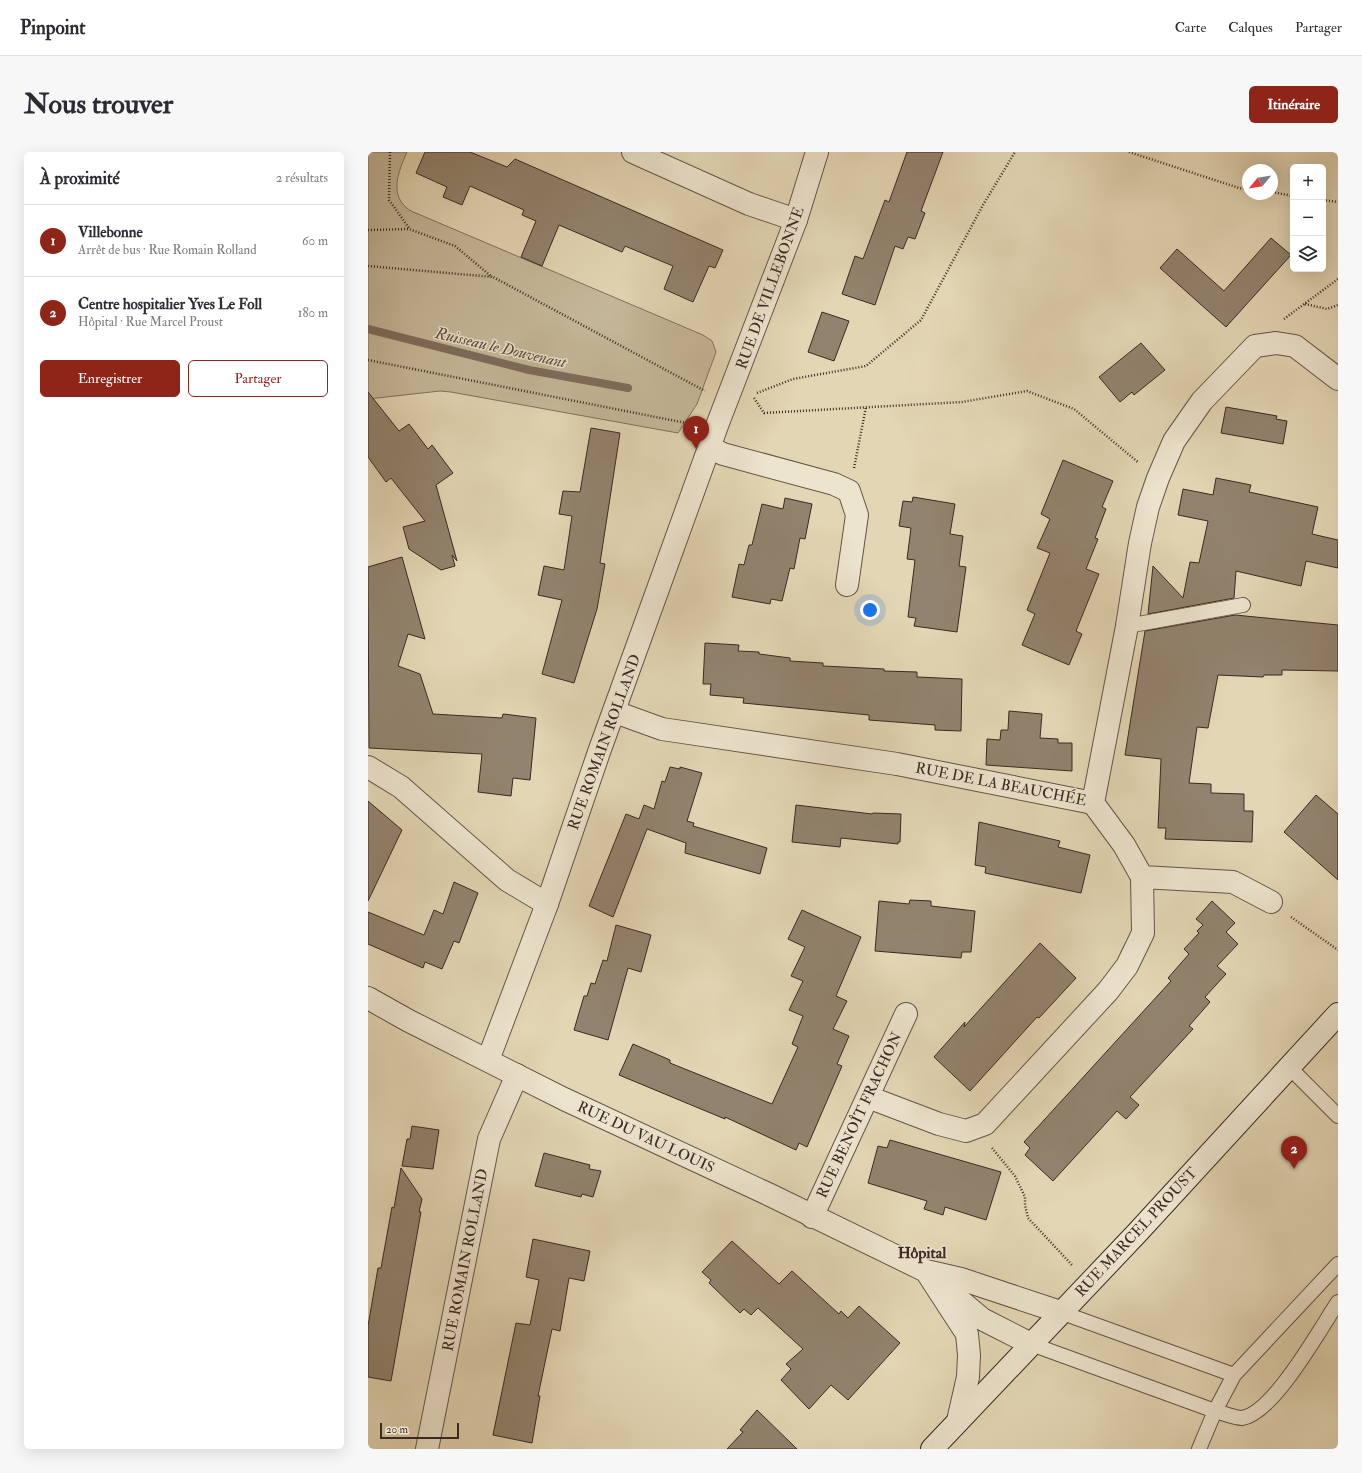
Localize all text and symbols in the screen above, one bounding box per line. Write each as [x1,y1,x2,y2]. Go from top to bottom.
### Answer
text: Pinpoint [20,16,85,40]
text: Carte [1175,19,1206,36]
text: Calques [1228,19,1273,36]
text: Partager [1295,19,1342,36]
button: Itinéraire [1249,86,1338,123]
text: Nous trouver [24,87,173,122]
north arrow [1242,164,1278,200]
map controls [1290,164,1326,272]
button: + [1290,164,1326,200]
text: À proximité [40,168,120,189]
text: 2 résultats [276,170,328,186]
button: − [1290,200,1326,236]
street label: RUE DE VILLEBONNE [732,204,809,372]
text: Villebonne [78,223,143,242]
text: 1 [51,233,55,249]
text: 60 m [302,233,328,249]
button: layers [1290,236,1326,272]
text: Arrêt de bus · Rue Romain Rolland [78,242,257,258]
text: Centre hospitalier Yves Le Foll [78,295,262,314]
text: 2 [50,305,56,321]
text: 180 m [298,305,328,321]
text: Hôpital · Rue Marcel Proust [78,314,223,330]
water label: Ruisseau le Douvenant [432,323,569,373]
button: Enregistrer [40,360,180,397]
button: Partager [188,360,328,397]
pin: 1 [683,416,709,449]
your location [860,600,880,620]
street label: RUE ROMAIN ROLLAND [564,652,645,833]
street label: RUE DE LA BEAUCHÉE [914,757,1089,810]
street label: RUE BENOÎT FRACHON [812,1028,907,1201]
street label: RUE DU VAU LOUIS [574,1097,717,1178]
pin: 2 [1281,1136,1307,1169]
street label: RUE MARCEL PROUST [1071,1163,1201,1301]
street label: RUE ROMAIN ROLLAND [438,1167,493,1353]
district label: Hôpital [898,1243,947,1264]
scale bar [380,1421,459,1440]
text: 20 m [386,1423,408,1436]

